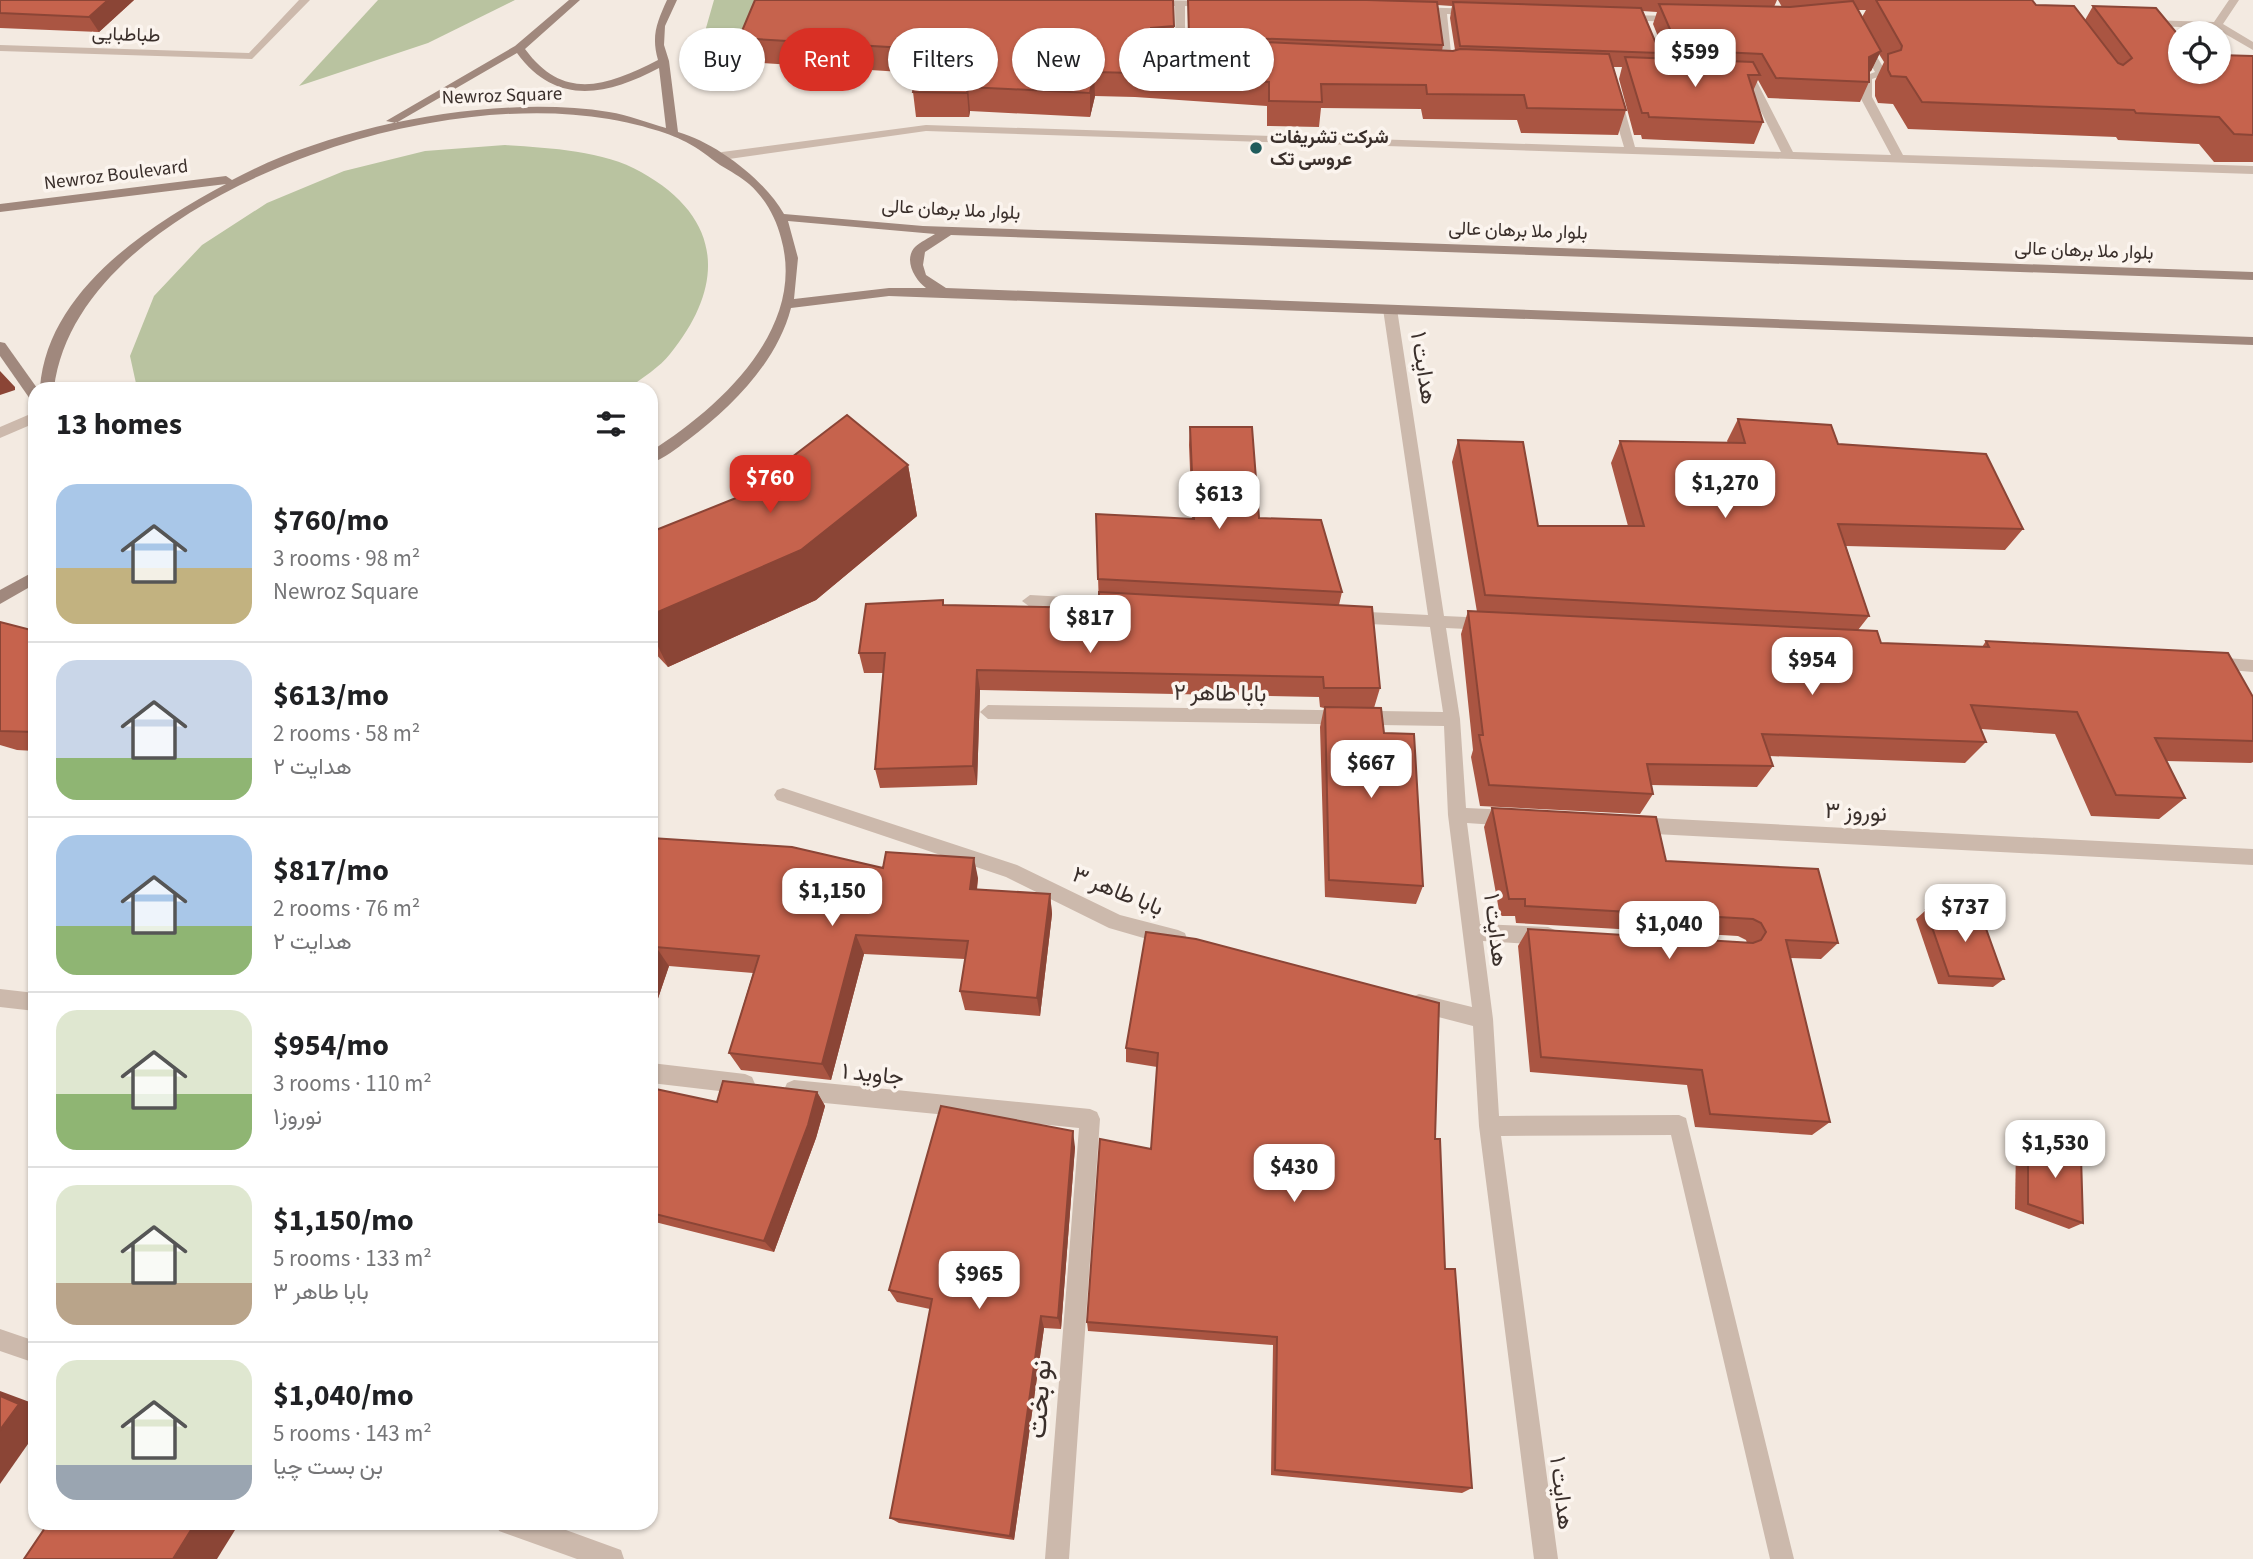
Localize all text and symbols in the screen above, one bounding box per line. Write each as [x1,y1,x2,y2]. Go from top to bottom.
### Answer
street label: طباطبایی [91,20,161,50]
map controls [2168,21,2231,84]
button: locate [2168,21,2231,84]
chip: Buy [679,28,765,91]
chip: Rent [779,28,874,91]
chip: Filters [888,28,998,91]
chip: New [1012,28,1105,91]
chip: Apartment [1119,28,1274,91]
pin: $599 [1654,29,1736,89]
text: $599 [1671,35,1719,68]
street label: Newroz Square [441,80,563,112]
place label: شرکت تشریفات عروسی تک [1270,124,1389,173]
marker: شرکت تشریفات عروسی تک [1248,140,1264,156]
street label: Newroz Boulevard [42,153,190,197]
street label: بلوار ملا برهان عالی [881,193,1021,227]
street label: بلوار ملا برهان عالی [1448,215,1588,247]
street label: بلوار ملا برهان عالی [2014,235,2154,267]
street label: هدایت ۱ [1402,329,1446,407]
text: 13 homes [56,403,182,446]
icon: filters [592,405,630,443]
pin: $760 [729,456,811,515]
text: $760 [746,461,794,494]
pin: $1,270 [1668,461,1782,520]
text: $1,270 [1691,466,1759,499]
pin: $613 [1178,472,1260,531]
text: $613 [1195,477,1243,510]
text: $760/mo [273,499,389,542]
icon: home [112,512,196,596]
text: 3 rooms · 98 m² [273,542,420,575]
text: Newroz Square [273,575,419,608]
pin: $817 [1049,596,1131,655]
text: $817 [1066,601,1114,634]
pin: $954 [1771,638,1853,697]
text: $954 [1788,643,1836,676]
text: $613/mo [273,674,389,717]
street label: بابا طاهر ۲ [1173,676,1267,710]
icon: home [112,688,196,772]
text: 2 rooms · 58 m² [273,717,420,750]
pin: $667 [1330,740,1412,800]
text: $667 [1347,746,1395,779]
text: هدایت ۲ [273,750,352,783]
street label: نوروز ۳ [1824,794,1888,830]
text: $817/mo [273,849,389,892]
street label: بابا طاهر ۳ [1067,858,1169,924]
icon: home [112,863,196,947]
pin: $1,150 [775,869,889,928]
text: $1,150 [798,874,866,907]
pin: $737 [1924,884,2006,944]
text: $737 [1941,890,1989,923]
text: 2 rooms · 76 m² [273,892,420,925]
street label: هدایت ۱ [1475,892,1517,968]
pin: $1,040 [1612,902,1726,961]
text: $1,040 [1635,907,1703,940]
text: هدایت ۲ [273,925,352,958]
text: $954/mo [273,1024,389,1067]
icon: home [112,1038,196,1122]
street label: جاوید ۱ [840,1054,906,1094]
text: 3 rooms · 110 m² [273,1067,432,1100]
text: نوروز۱ [273,1100,322,1133]
pin: $1,530 [1998,1120,2112,1180]
text: $1,530 [2021,1126,2089,1159]
pin: $430 [1253,1144,1335,1204]
text: $430 [1270,1150,1318,1183]
text: $1,150/mo [273,1199,414,1242]
icon: home [112,1213,196,1297]
text: 5 rooms · 133 m² [273,1242,432,1275]
pin: $965 [938,1252,1020,1311]
text: $965 [955,1257,1003,1290]
text: بابا طاهر ۳ [273,1275,369,1308]
street label: نو بخت [1016,1358,1062,1440]
text: $1,040/mo [273,1374,414,1417]
icon: home [112,1388,196,1472]
text: 5 rooms · 143 m² [273,1417,432,1450]
text: بن بست چیا [273,1450,383,1483]
street label: هدایت ۱ [1541,1455,1583,1531]

